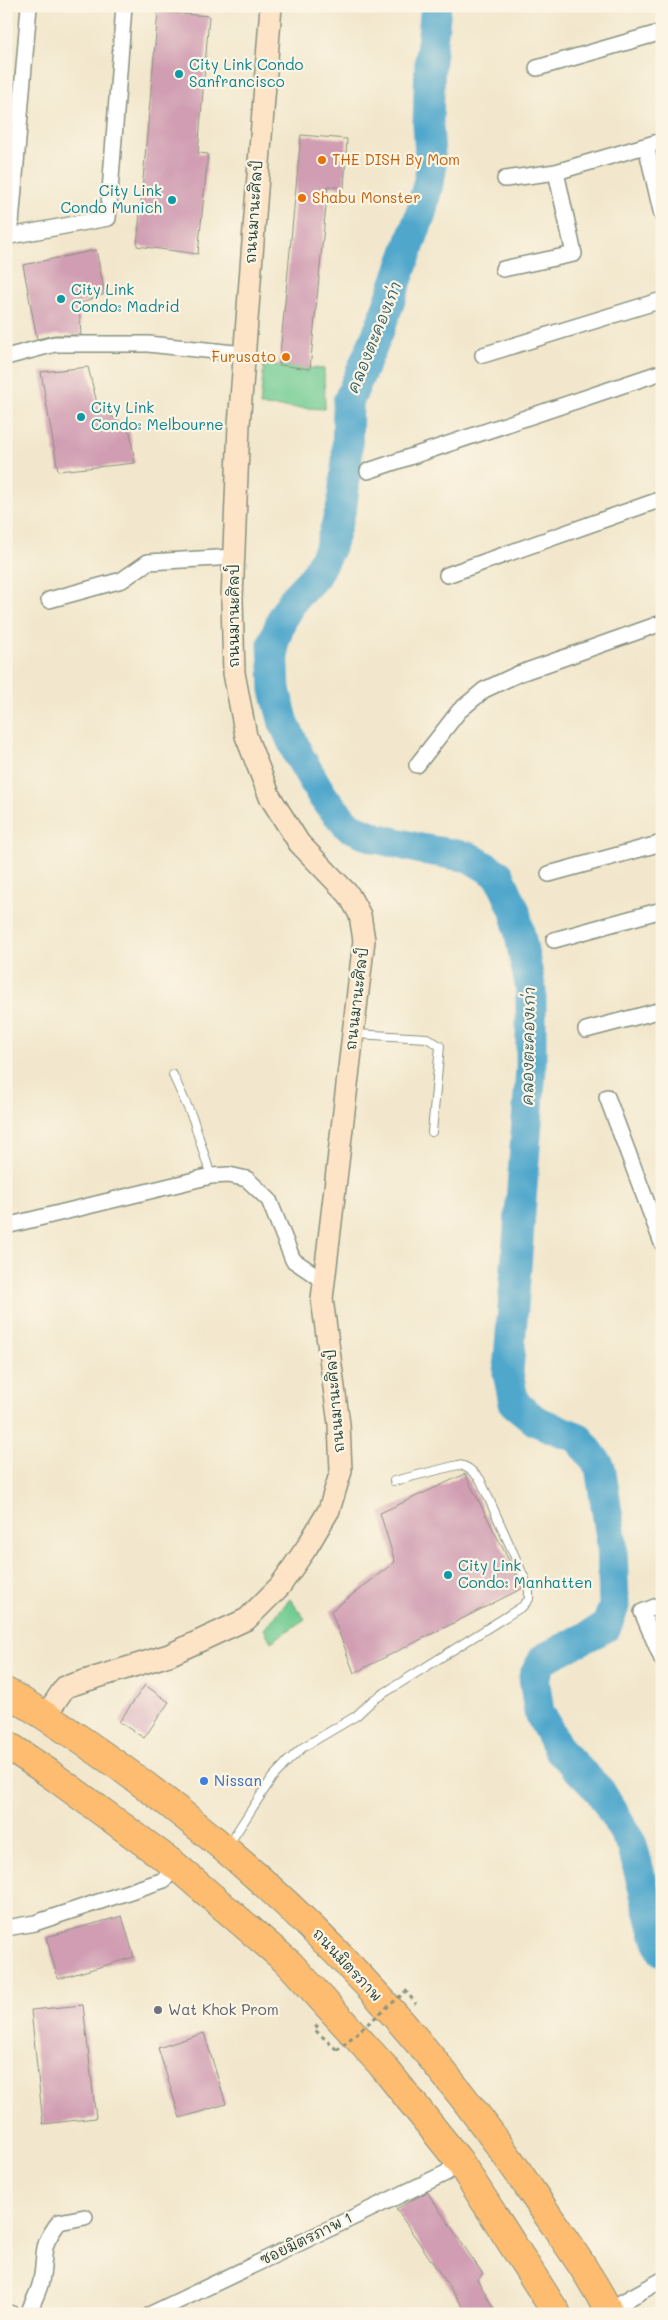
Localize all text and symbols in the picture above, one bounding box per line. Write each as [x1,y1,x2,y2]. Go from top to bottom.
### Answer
place label: City Link Condo Sanfrancisco [189,54,304,91]
marker: City Link Condo Sanfrancisco [173,68,185,80]
place label: THE DISH By Mom [332,149,460,169]
marker: THE DISH By Mom [316,154,328,166]
street label: ถนนมานะศิลป์ [239,160,267,264]
place label: City Link Condo Munich [61,180,162,217]
place label: Shabu Monster [312,187,421,207]
marker: Shabu Monster [296,192,308,204]
marker: City Link Condo Munich [166,194,178,206]
water label: คลองตะคองเก่า [342,278,405,396]
place label: City Link Condo: Madrid [71,279,179,316]
marker: City Link Condo: Madrid [55,293,67,305]
place label: Furusato [212,346,276,366]
marker: Furusato [280,351,292,363]
place label: City Link Condo: Melbourne [91,397,224,434]
marker: City Link Condo: Melbourne [75,411,87,423]
street label: ถนนมานะศิลป์ [223,564,243,668]
street label: ถนนมานะศิลป์ [340,946,372,1051]
water label: คลองตะคองเก่า [516,987,539,1105]
street label: ถนนมานะศิลป์ [319,1349,348,1454]
place label: City Link Condo: Manhatten [458,1555,592,1592]
marker: City Link Condo: Manhatten [442,1569,454,1581]
place label: Nissan [214,1770,262,1790]
marker: Nissan [198,1775,210,1787]
street label: ถนนมิตรภาพ [308,1923,387,2005]
place label: Wat Khok Prom [168,1999,279,2019]
marker: Wat Khok Prom [152,2004,164,2016]
street label: ซอยมิตรภาพ 1 [256,2207,355,2269]

